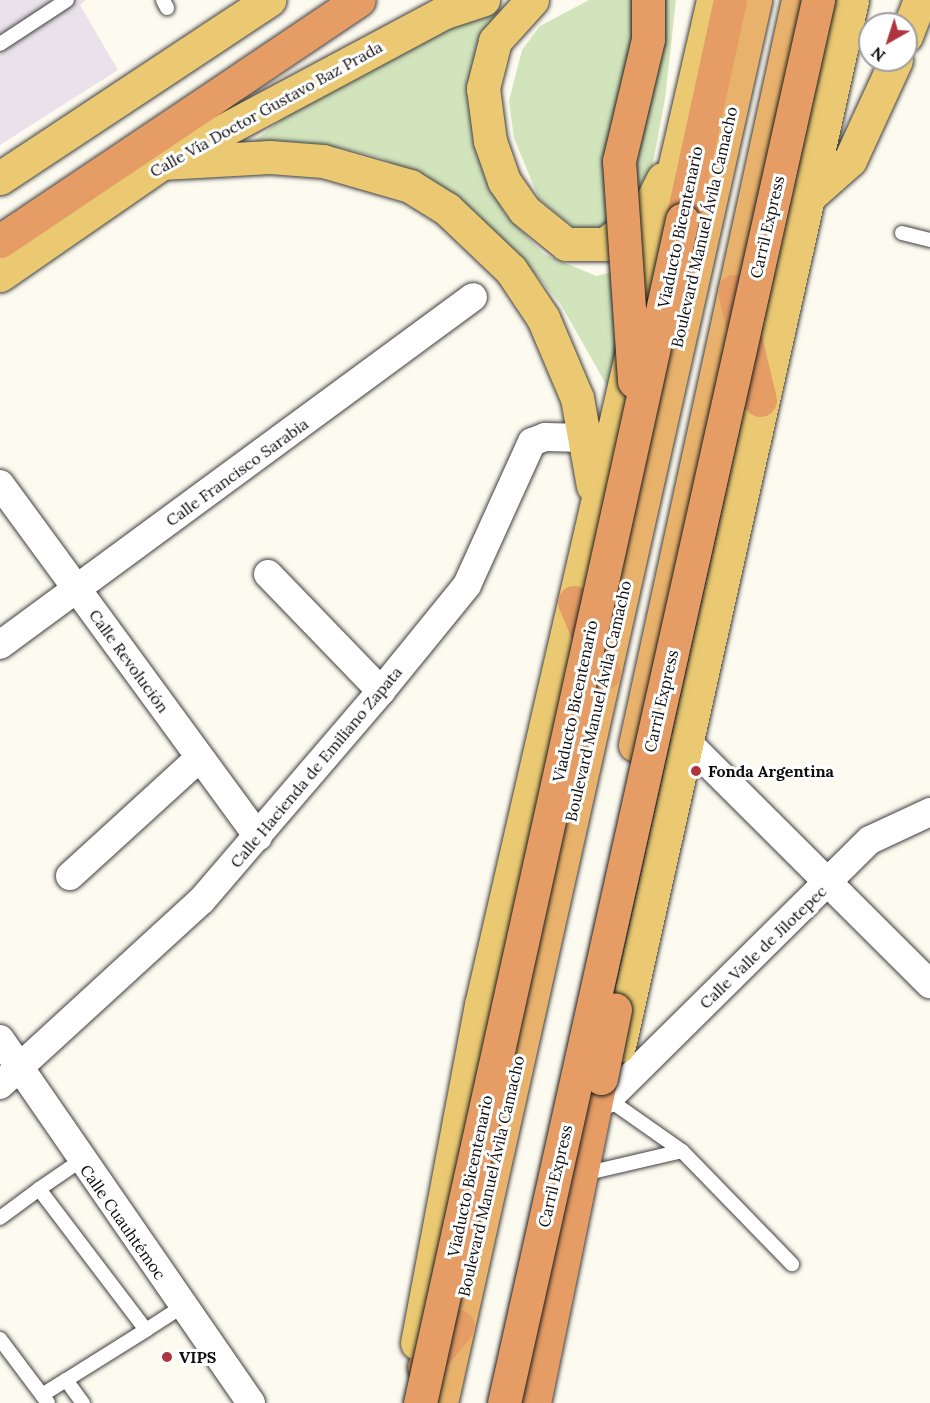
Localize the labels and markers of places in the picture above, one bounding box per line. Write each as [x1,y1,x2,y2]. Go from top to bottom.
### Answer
place label: Fonda Argentina [708,761,834,781]
marker: Fonda Argentina [689,764,703,778]
place label: VIPS [179,1347,216,1367]
marker: VIPS [160,1350,174,1364]

